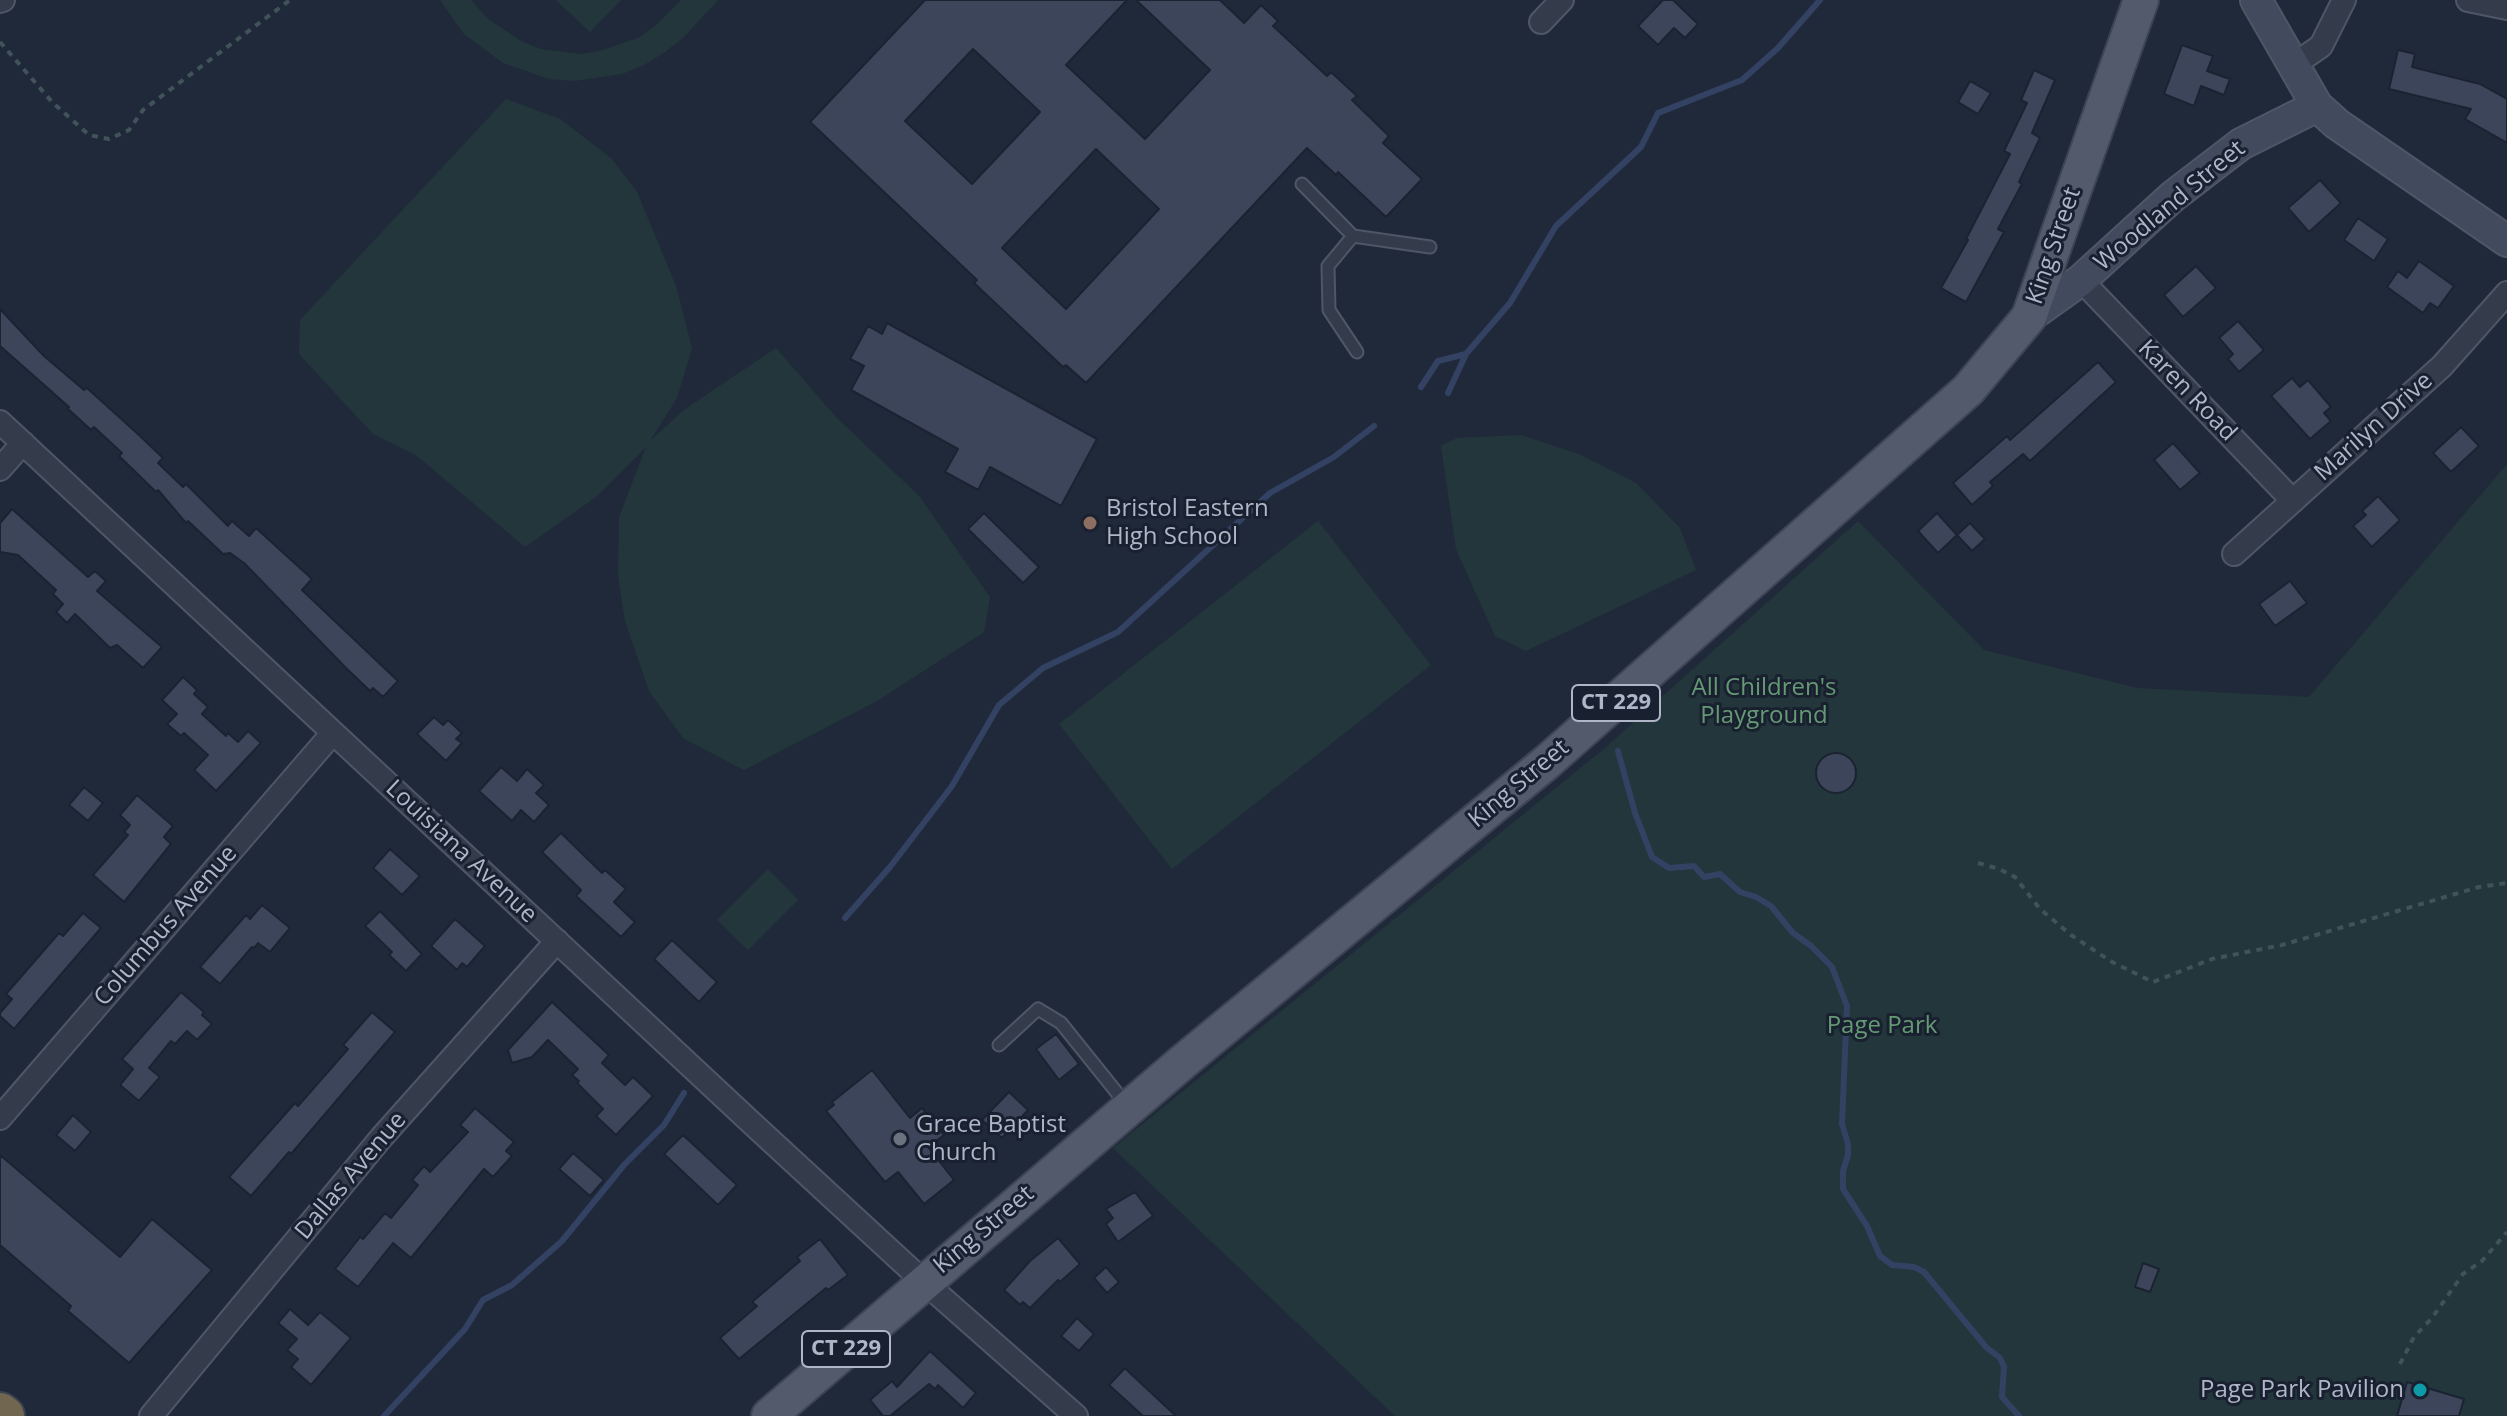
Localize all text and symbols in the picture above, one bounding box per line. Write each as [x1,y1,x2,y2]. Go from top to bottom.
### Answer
street label: Woodland Street [2089,135,2251,277]
street label: King Street [2021,184,2087,308]
street label: Karen Road [2132,334,2242,448]
street label: Marilyn Drive [2309,367,2439,487]
place label: Bristol Eastern High School [1106,495,1269,551]
marker: Bristol Eastern High School [1081,514,1099,532]
park label: All Children's Playground [1692,674,1836,730]
road number: CT 229 [1572,685,1660,721]
street label: King Street [1463,734,1575,834]
street label: Louisiana Avenue [379,774,543,930]
street label: Columbus Avenue [88,840,244,1012]
park label: Page Park [1827,1012,1937,1040]
street label: Dallas Avenue [289,1106,413,1246]
place label: Grace Baptist Church [916,1111,1066,1167]
marker: Grace Baptist Church [891,1130,909,1148]
street label: King Street [928,1180,1040,1280]
road number: CT 229 [802,1331,890,1367]
place label: Page Park Pavilion [2200,1376,2404,1404]
marker: Page Park Pavilion [2411,1381,2429,1399]

